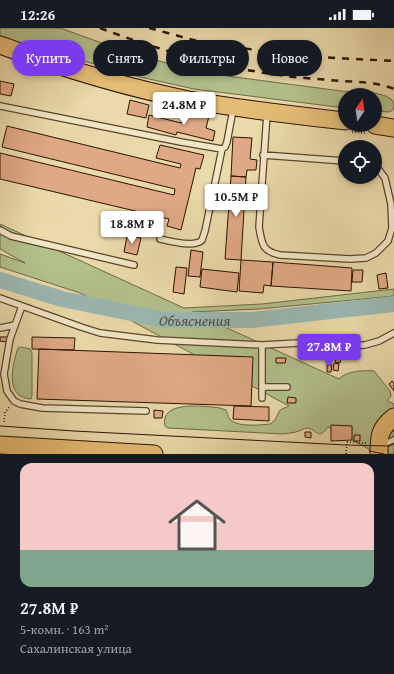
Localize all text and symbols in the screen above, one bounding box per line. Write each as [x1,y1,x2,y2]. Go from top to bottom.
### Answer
text: 12:26 [20,4,55,25]
chip: Купить [12,40,85,76]
chip: Снять [93,40,158,76]
chip: Фильтры [166,40,249,76]
chip: Новое [257,40,322,76]
north arrow [338,88,382,132]
map controls [338,88,382,184]
pin: 24.8M ₽ [147,92,221,126]
text: 24.8M ₽ [162,95,206,114]
button: locate [338,140,382,184]
pin: 10.5M ₽ [199,184,273,218]
text: 10.5M ₽ [214,187,258,206]
pin: 18.8M ₽ [95,211,169,245]
text: 18.8M ₽ [110,214,154,233]
water label: Объяснения [157,309,231,331]
pin: 27.8M ₽ [292,334,366,368]
text: 27.8M ₽ [307,337,351,356]
icon: home [161,489,233,561]
text: 27.8M ₽ [20,595,78,620]
text: 5-комн. · 163 m² [20,620,109,639]
text: Сахалинская улица [20,639,132,658]

